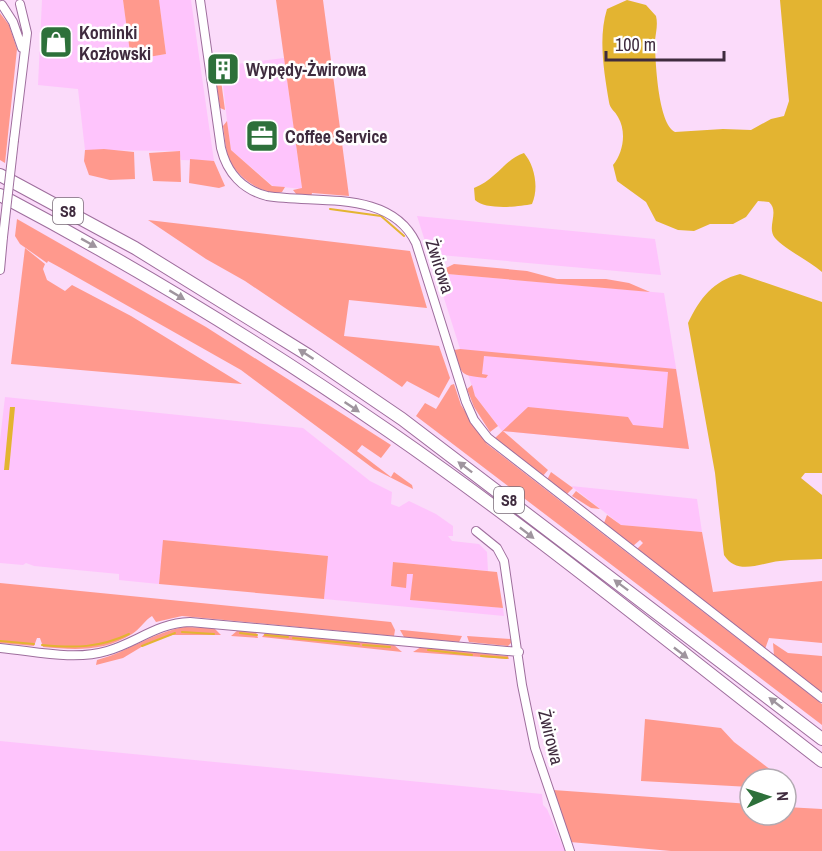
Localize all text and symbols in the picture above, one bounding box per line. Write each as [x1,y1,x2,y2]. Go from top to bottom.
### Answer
place label: Kominki Kozłowski [79,20,151,66]
shop icon: Kominki Kozłowski [38,24,74,60]
scale bar [606,24,724,62]
text: 100 m [615,32,656,57]
building icon: Wypędy-Żwirowa [205,51,241,87]
place label: Wypędy-Żwirowa [246,57,367,82]
office icon: Coffee Service [244,118,280,154]
place label: Coffee Service [285,124,388,149]
road number: S8 [53,198,83,224]
street label: Żwirowa [419,236,461,296]
one-way arrow [80,238,97,248]
one-way arrow [169,289,185,300]
one-way arrow [298,349,314,360]
one-way arrow [344,401,360,413]
one-way arrow [458,461,473,473]
road number: S8 [494,487,524,513]
one-way arrow [520,527,535,539]
one-way arrow [613,579,628,591]
one-way arrow [674,646,689,658]
one-way arrow [768,697,784,709]
street label: Żwirowa [532,707,570,767]
north arrow [738,767,798,827]
text: N [772,791,794,802]

